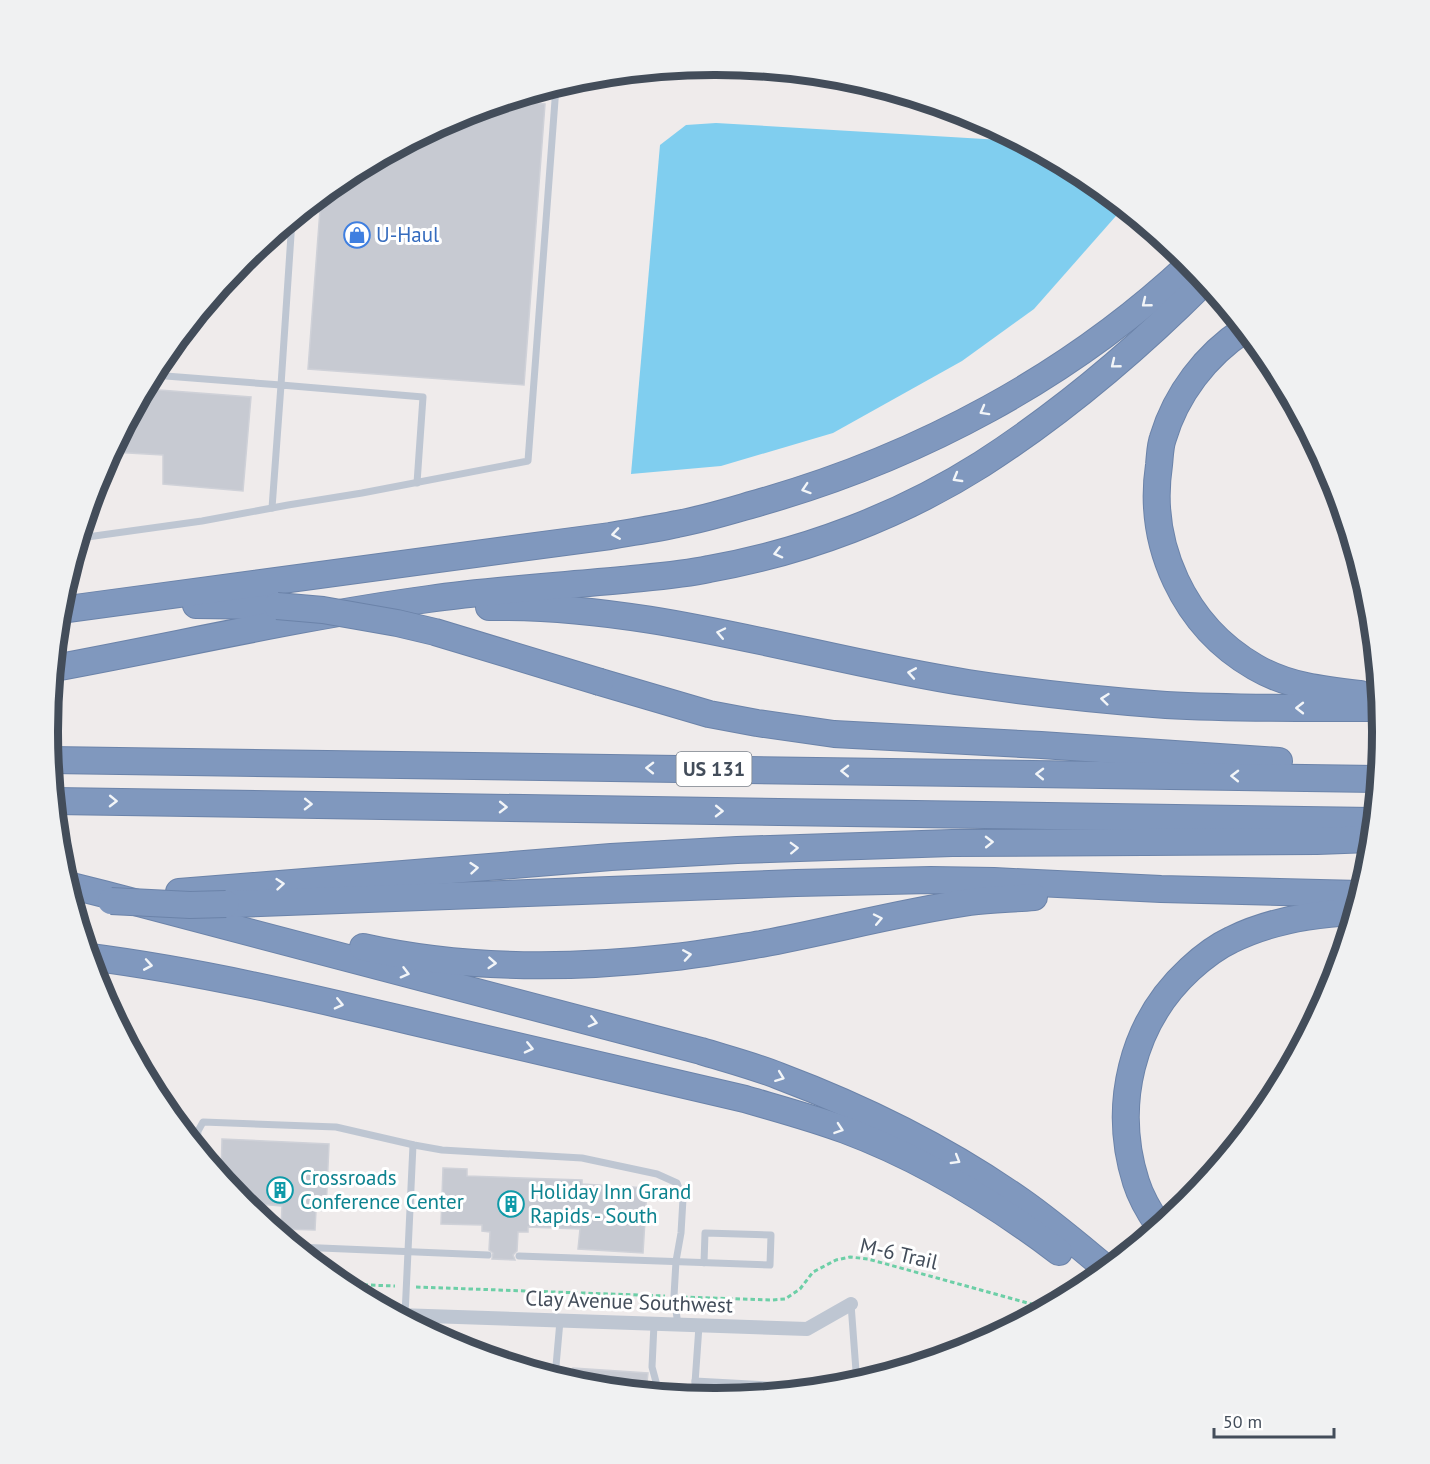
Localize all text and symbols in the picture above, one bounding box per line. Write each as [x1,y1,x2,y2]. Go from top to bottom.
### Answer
shop icon: U-Haul [342,220,372,250]
place label: U-Haul [376,221,439,248]
one-way arrow [1142,295,1153,306]
one-way arrow [1111,357,1122,368]
one-way arrow [980,404,990,415]
one-way arrow [953,471,963,482]
one-way arrow [801,482,812,494]
one-way arrow [612,528,621,540]
one-way arrow [773,546,783,559]
one-way arrow [717,627,727,640]
one-way arrow [908,667,918,680]
one-way arrow [1101,693,1110,706]
one-way arrow [1296,702,1305,714]
road number: US 131 [676,752,752,786]
one-way arrow [645,762,654,774]
one-way arrow [840,764,849,777]
one-way arrow [1035,767,1044,780]
one-way arrow [1230,770,1239,783]
one-way arrow [109,795,118,808]
one-way arrow [304,798,313,810]
one-way arrow [499,801,508,813]
one-way arrow [715,804,724,817]
one-way arrow [985,836,994,849]
one-way arrow [790,841,799,854]
one-way arrow [469,862,478,875]
one-way arrow [275,878,284,891]
one-way arrow [873,913,883,926]
one-way arrow [682,950,691,962]
one-way arrow [488,956,497,969]
one-way arrow [142,958,152,971]
one-way arrow [399,966,409,979]
one-way arrow [333,997,343,1010]
one-way arrow [588,1015,598,1028]
one-way arrow [523,1041,533,1054]
one-way arrow [775,1069,785,1082]
one-way arrow [833,1121,844,1134]
one-way arrow [950,1153,960,1164]
place label: Crossroads Conference Center [300,1164,464,1215]
building icon: Crossroads Conference Center [265,1175,295,1205]
place label: Holiday Inn Grand Rapids - South [530,1178,691,1229]
building icon: Holiday Inn Grand Rapids - South [496,1189,526,1219]
street label: M-6 Trail [857,1231,941,1276]
street label: Clay Avenue Southwest [525,1284,733,1319]
scale bar [1214,1401,1334,1439]
text: 50 m [1223,1410,1262,1433]

